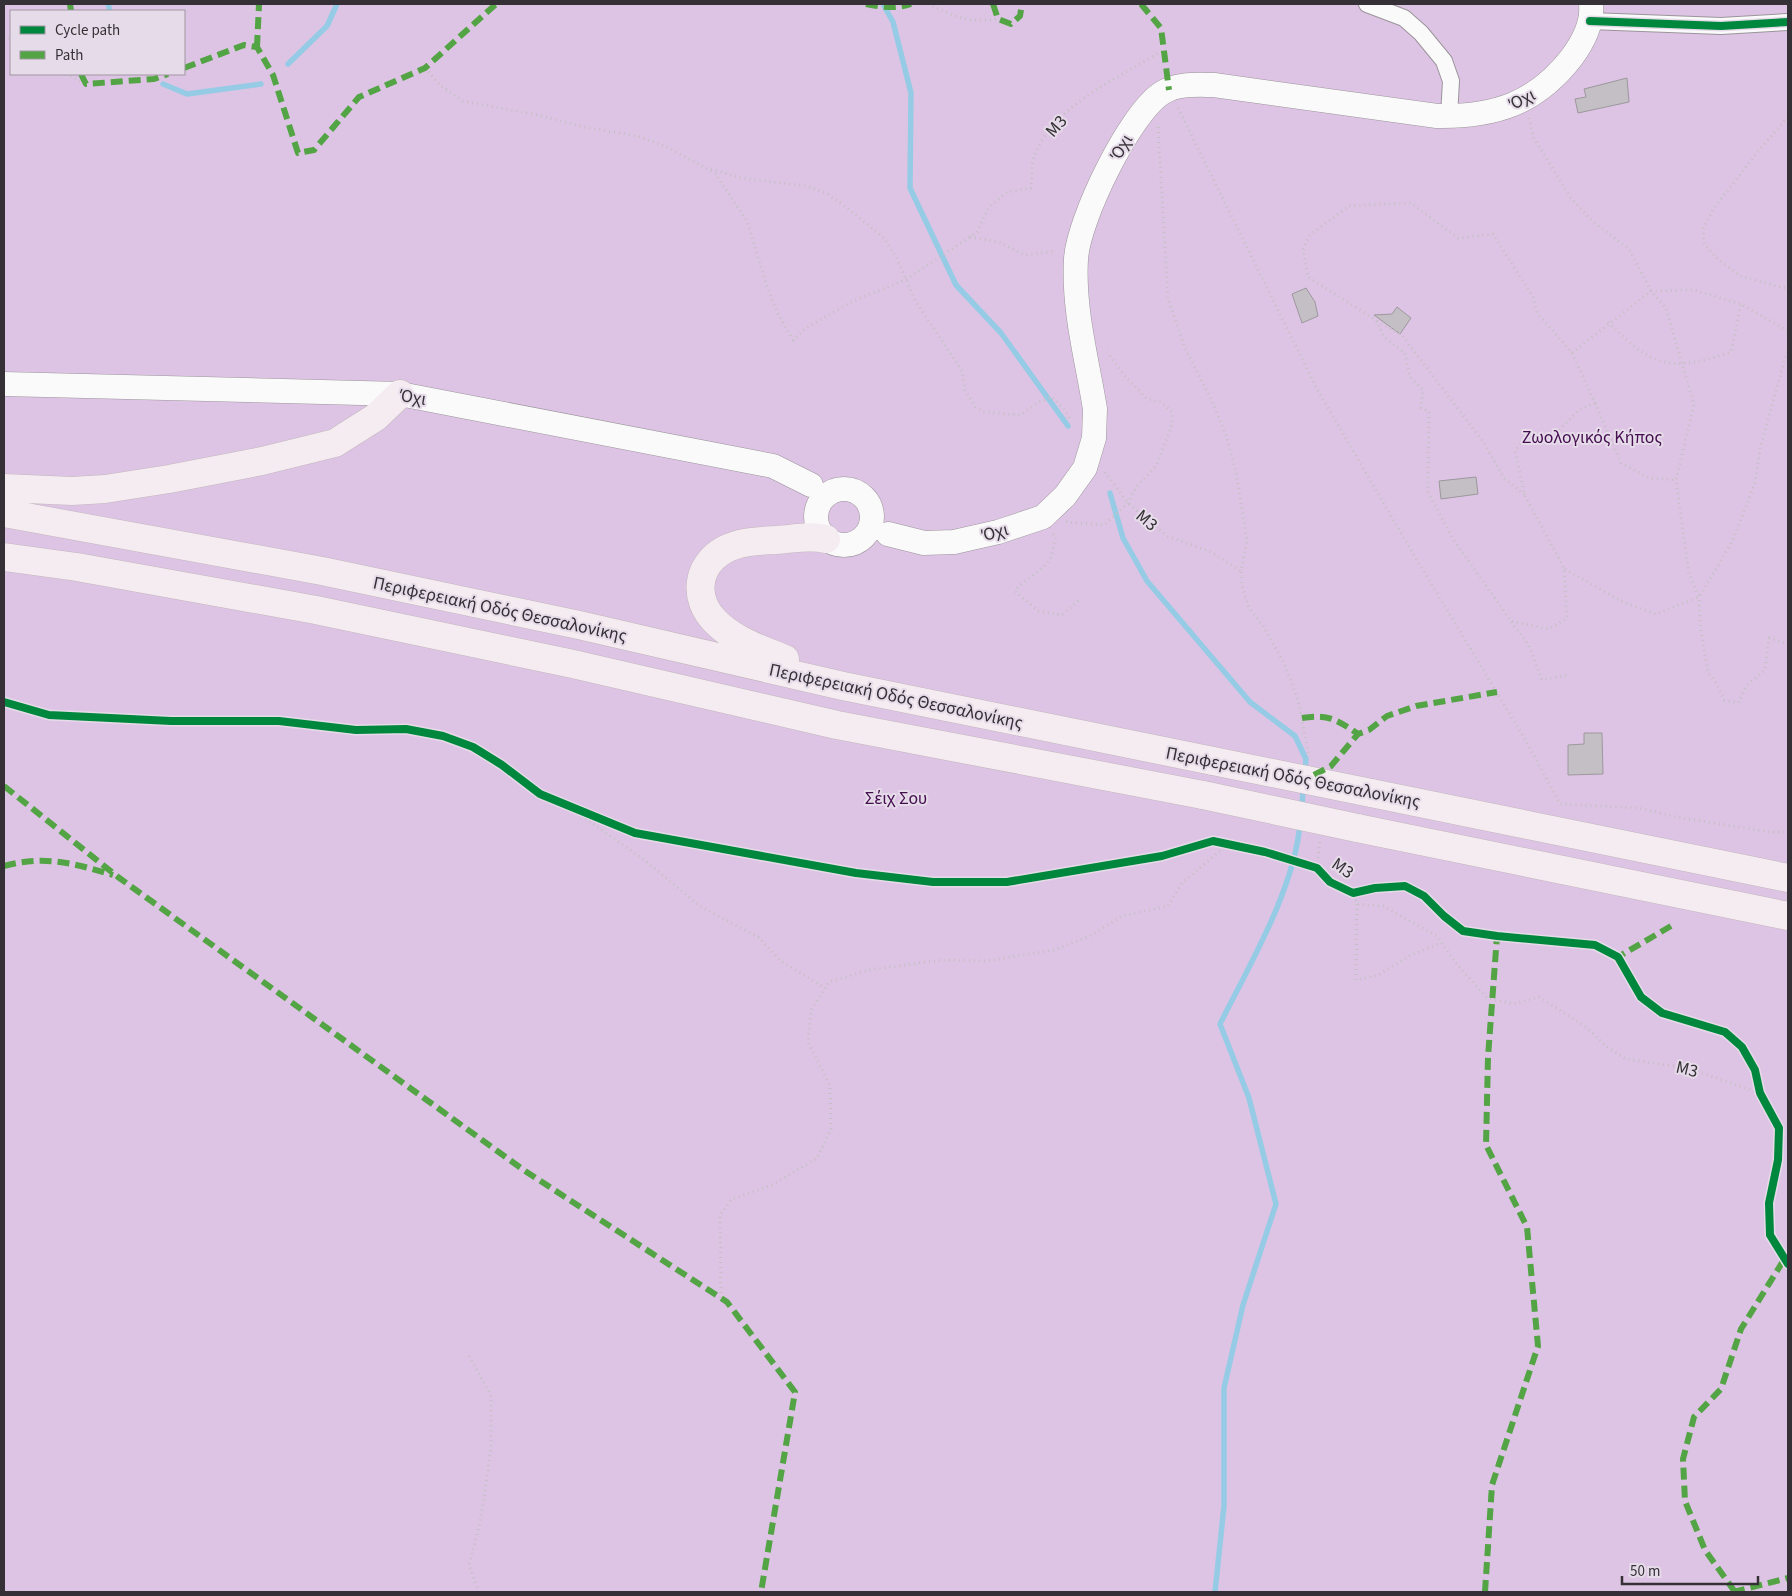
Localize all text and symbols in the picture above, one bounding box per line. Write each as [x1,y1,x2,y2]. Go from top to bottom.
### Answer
legend [10,10,185,75]
text: Cycle path [55,20,120,41]
text: Path [55,45,83,66]
street label: Όχι [1504,82,1540,117]
street label: Μ3 [1040,110,1073,143]
street label: Όχι [1103,129,1139,166]
street label: Όχι [397,383,428,412]
park label: Ζωολογικός Κήπος [1522,425,1662,450]
street label: Μ3 [1130,504,1163,537]
street label: Όχι [978,517,1011,548]
street label: Περιφερειακή Οδός Θεσσαλονίκης [371,570,629,649]
street label: Περιφερειακή Οδός Θεσσαλονίκης [767,657,1025,736]
street label: Περιφερειακή Οδός Θεσσαλονίκης [1164,741,1422,814]
park label: Σέιχ Σου [865,786,927,811]
street label: Μ3 [1327,852,1359,885]
street label: Μ3 [1673,1055,1700,1084]
scale bar [1622,1554,1758,1586]
text: 50 m [1630,1561,1660,1582]

